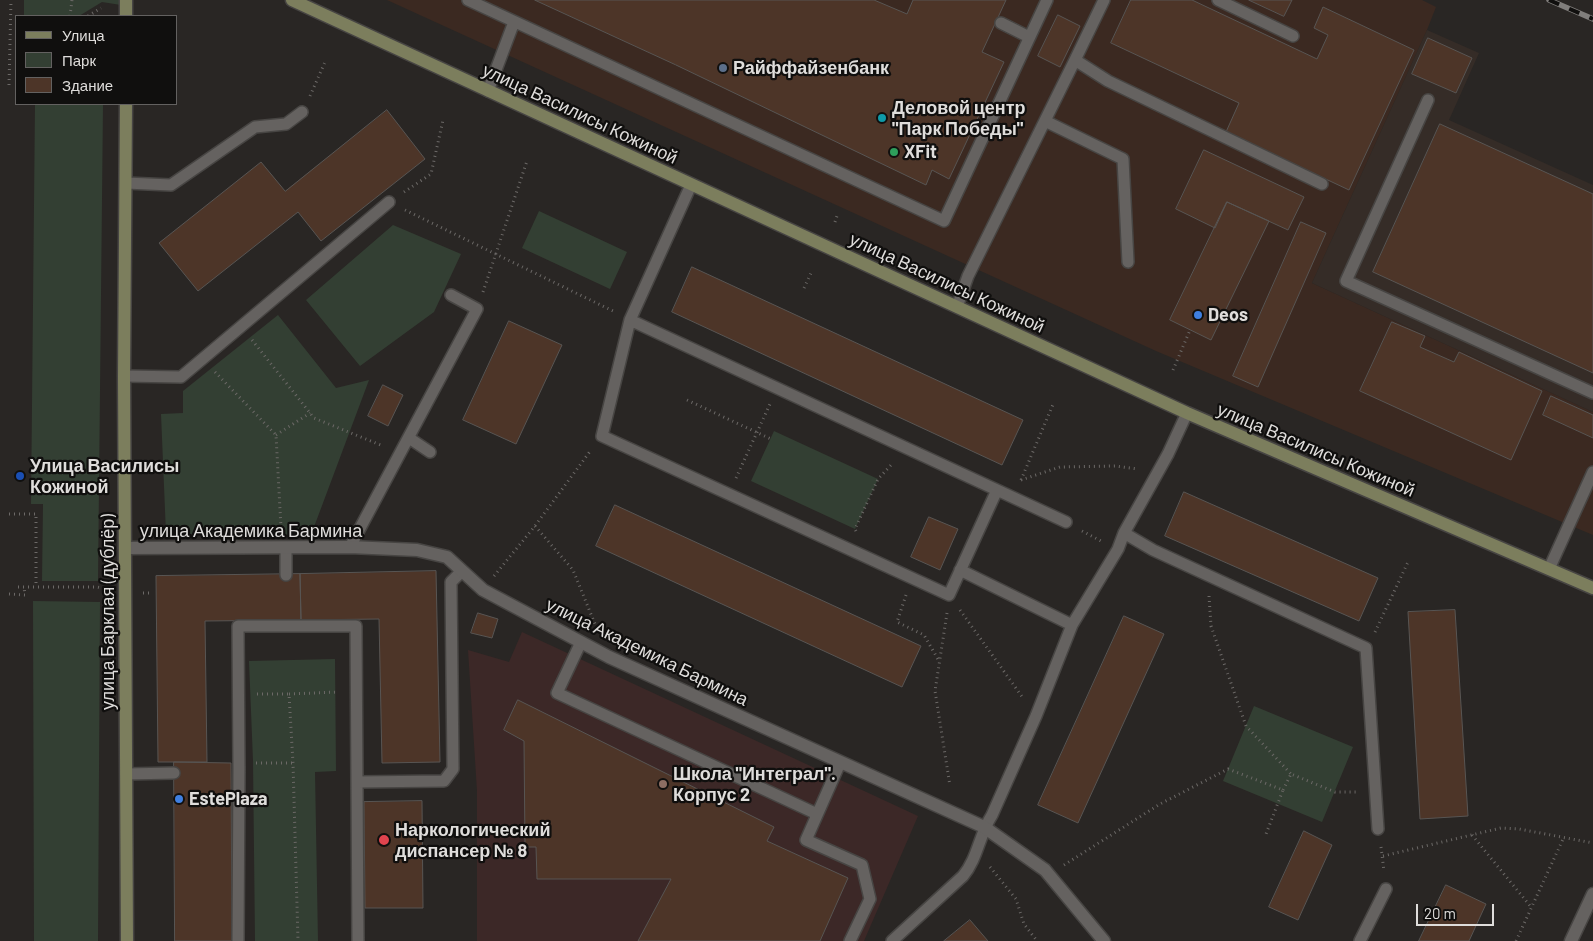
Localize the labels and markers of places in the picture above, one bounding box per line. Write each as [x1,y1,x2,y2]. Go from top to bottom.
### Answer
place label: Райффайзенбанк [733,57,889,79]
marker: Райффайзенбанк [717,62,729,74]
place label: Деловой центр "Парк Победы" [892,97,1025,140]
marker: Деловой центр "Парк Победы" [876,112,888,124]
place label: XFit [904,141,937,163]
marker: XFit [888,146,900,158]
place label: Deos [1208,304,1248,326]
marker: Deos [1192,309,1204,321]
place label: Улица Василисы Кожиной [30,455,179,498]
marker: Улица Василисы Кожиной [14,470,26,482]
place label: Школа "Интеграл". Корпус 2 [673,763,836,806]
marker: Школа "Интеграл". Корпус 2 [657,778,669,790]
place label: EstePlaza [189,788,267,810]
marker: EstePlaza [173,793,185,805]
place label: Наркологический диспансер № 8 [395,819,550,862]
marker: Наркологический диспансер № 8 [377,833,391,847]

